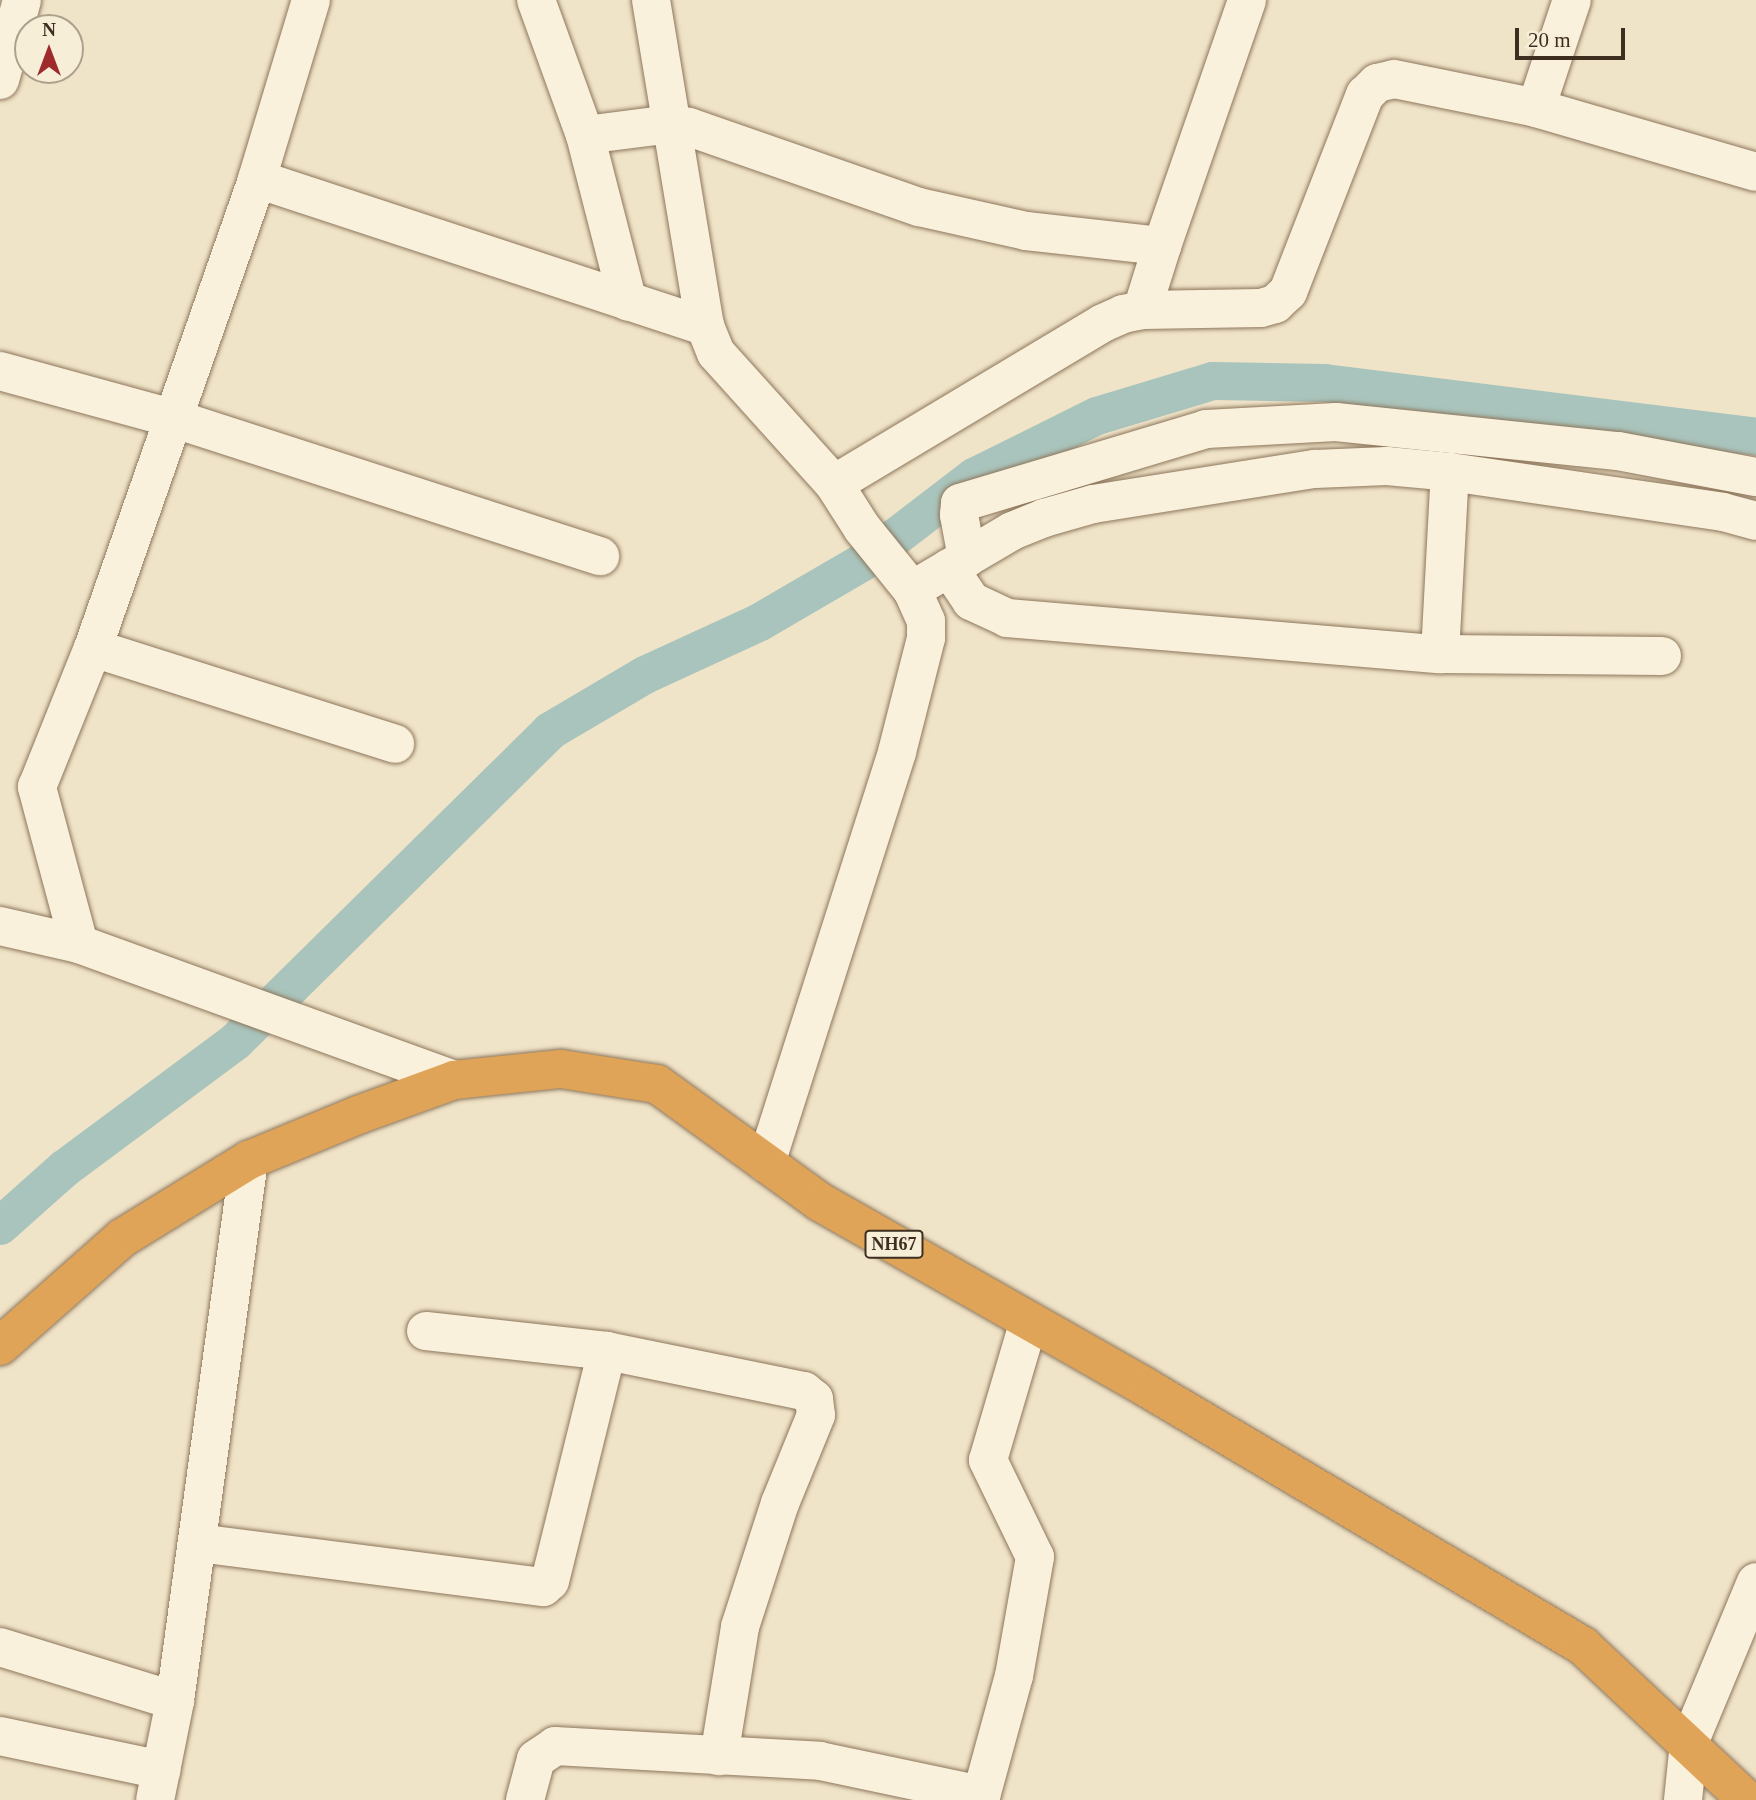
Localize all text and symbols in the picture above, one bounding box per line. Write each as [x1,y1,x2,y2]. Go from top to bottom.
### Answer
north arrow [14,14,84,84]
scale bar [1518,14,1628,58]
text: N [42,19,56,40]
text: 20 m [1528,28,1571,52]
road number: NH67 [864,1230,924,1259]

